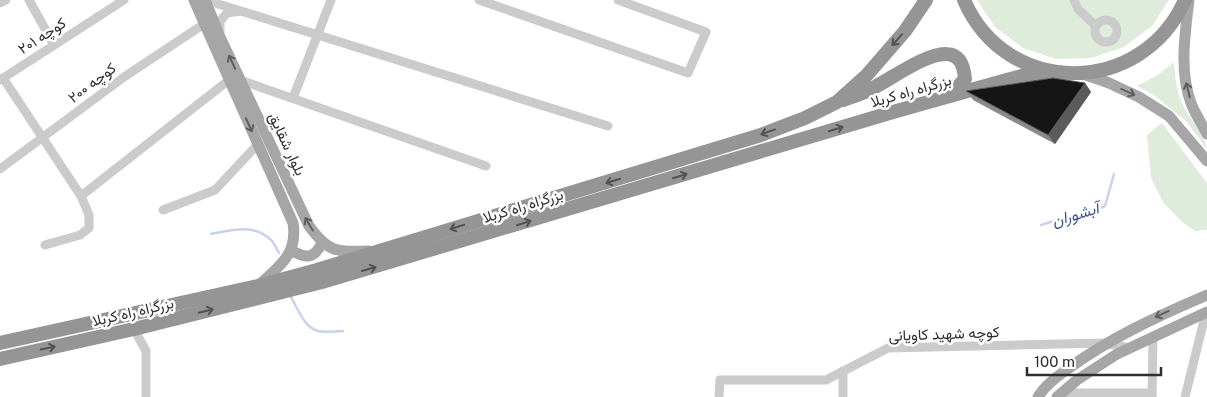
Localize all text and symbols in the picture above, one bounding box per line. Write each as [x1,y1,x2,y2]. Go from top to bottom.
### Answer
street label: کوچه ۲۰۱ [15,14,70,59]
one-way arrow [892,33,903,46]
one-way arrow [226,54,236,69]
street label: کوچه ۲۰۰ [64,59,120,108]
street label: بزرگراه راه کربلا [869,71,953,111]
one-way arrow [1183,82,1192,98]
one-way arrow [1120,88,1135,97]
street label: بلوار شقایق [264,110,309,179]
one-way arrow [244,117,254,132]
one-way arrow [827,124,843,134]
one-way arrow [761,128,776,137]
one-way arrow [672,170,688,180]
one-way arrow [605,176,621,186]
street label: بزرگراه راه کربلا [481,185,565,227]
water label: آبشوران [1049,197,1105,232]
one-way arrow [516,217,532,227]
one-way arrow [303,218,313,232]
one-way arrow [449,223,465,233]
one-way arrow [360,263,376,273]
street label: بزرگراه راه کربلا [91,294,175,330]
one-way arrow [197,306,213,315]
one-way arrow [1155,310,1170,320]
street label: کوچه شهید کاویانی [888,323,1000,346]
one-way arrow [39,343,55,352]
scale bar [1027,344,1161,376]
text: 100 m [1034,353,1075,370]

